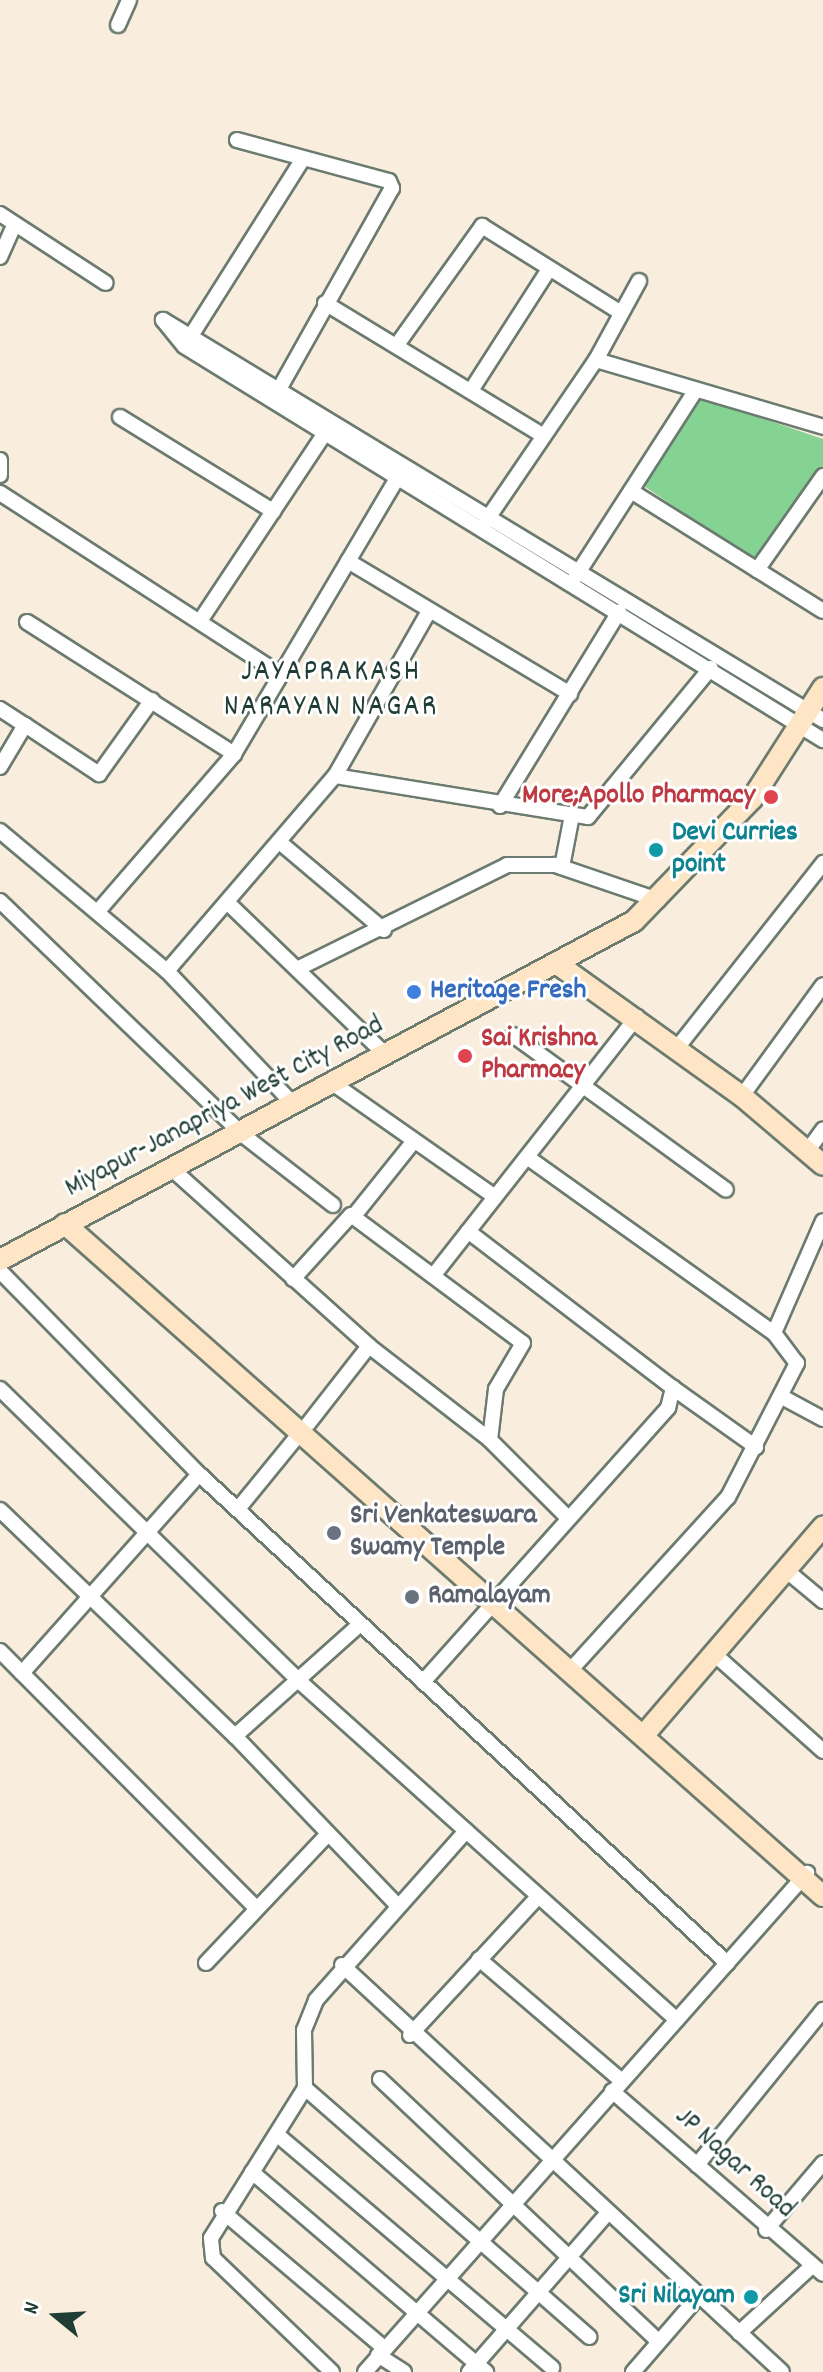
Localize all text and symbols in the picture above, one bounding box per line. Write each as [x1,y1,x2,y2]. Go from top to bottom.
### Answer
district label: JAYAPRAKASH NARAYAN NAGAR [224,656,438,726]
place label: More;Apollo Pharmacy [522,780,755,814]
marker: More;Apollo Pharmacy [762,788,780,806]
place label: Devi Curries point [672,817,798,883]
marker: Devi Curries point [647,841,665,859]
place label: Heritage Fresh [430,975,586,1009]
marker: Heritage Fresh [405,983,423,1001]
street label: Miyapur-Janapriya West City Road [60,1010,390,1206]
place label: Sai Krishna Pharmacy [481,1023,597,1089]
marker: Sai Krishna Pharmacy [456,1047,474,1065]
place label: Sri Venkateswara Swamy Temple [350,1500,537,1566]
marker: Sri Venkateswara Swamy Temple [325,1524,343,1542]
place label: Ramalayam [428,1580,551,1614]
marker: Ramalayam [403,1588,421,1606]
street label: JP Nagar Road [667,2101,801,2227]
north arrow [16,2276,96,2356]
place label: Sri Nilayam [618,2280,735,2314]
marker: Sri Nilayam [742,2288,760,2306]
text: N [16,2298,49,2318]

